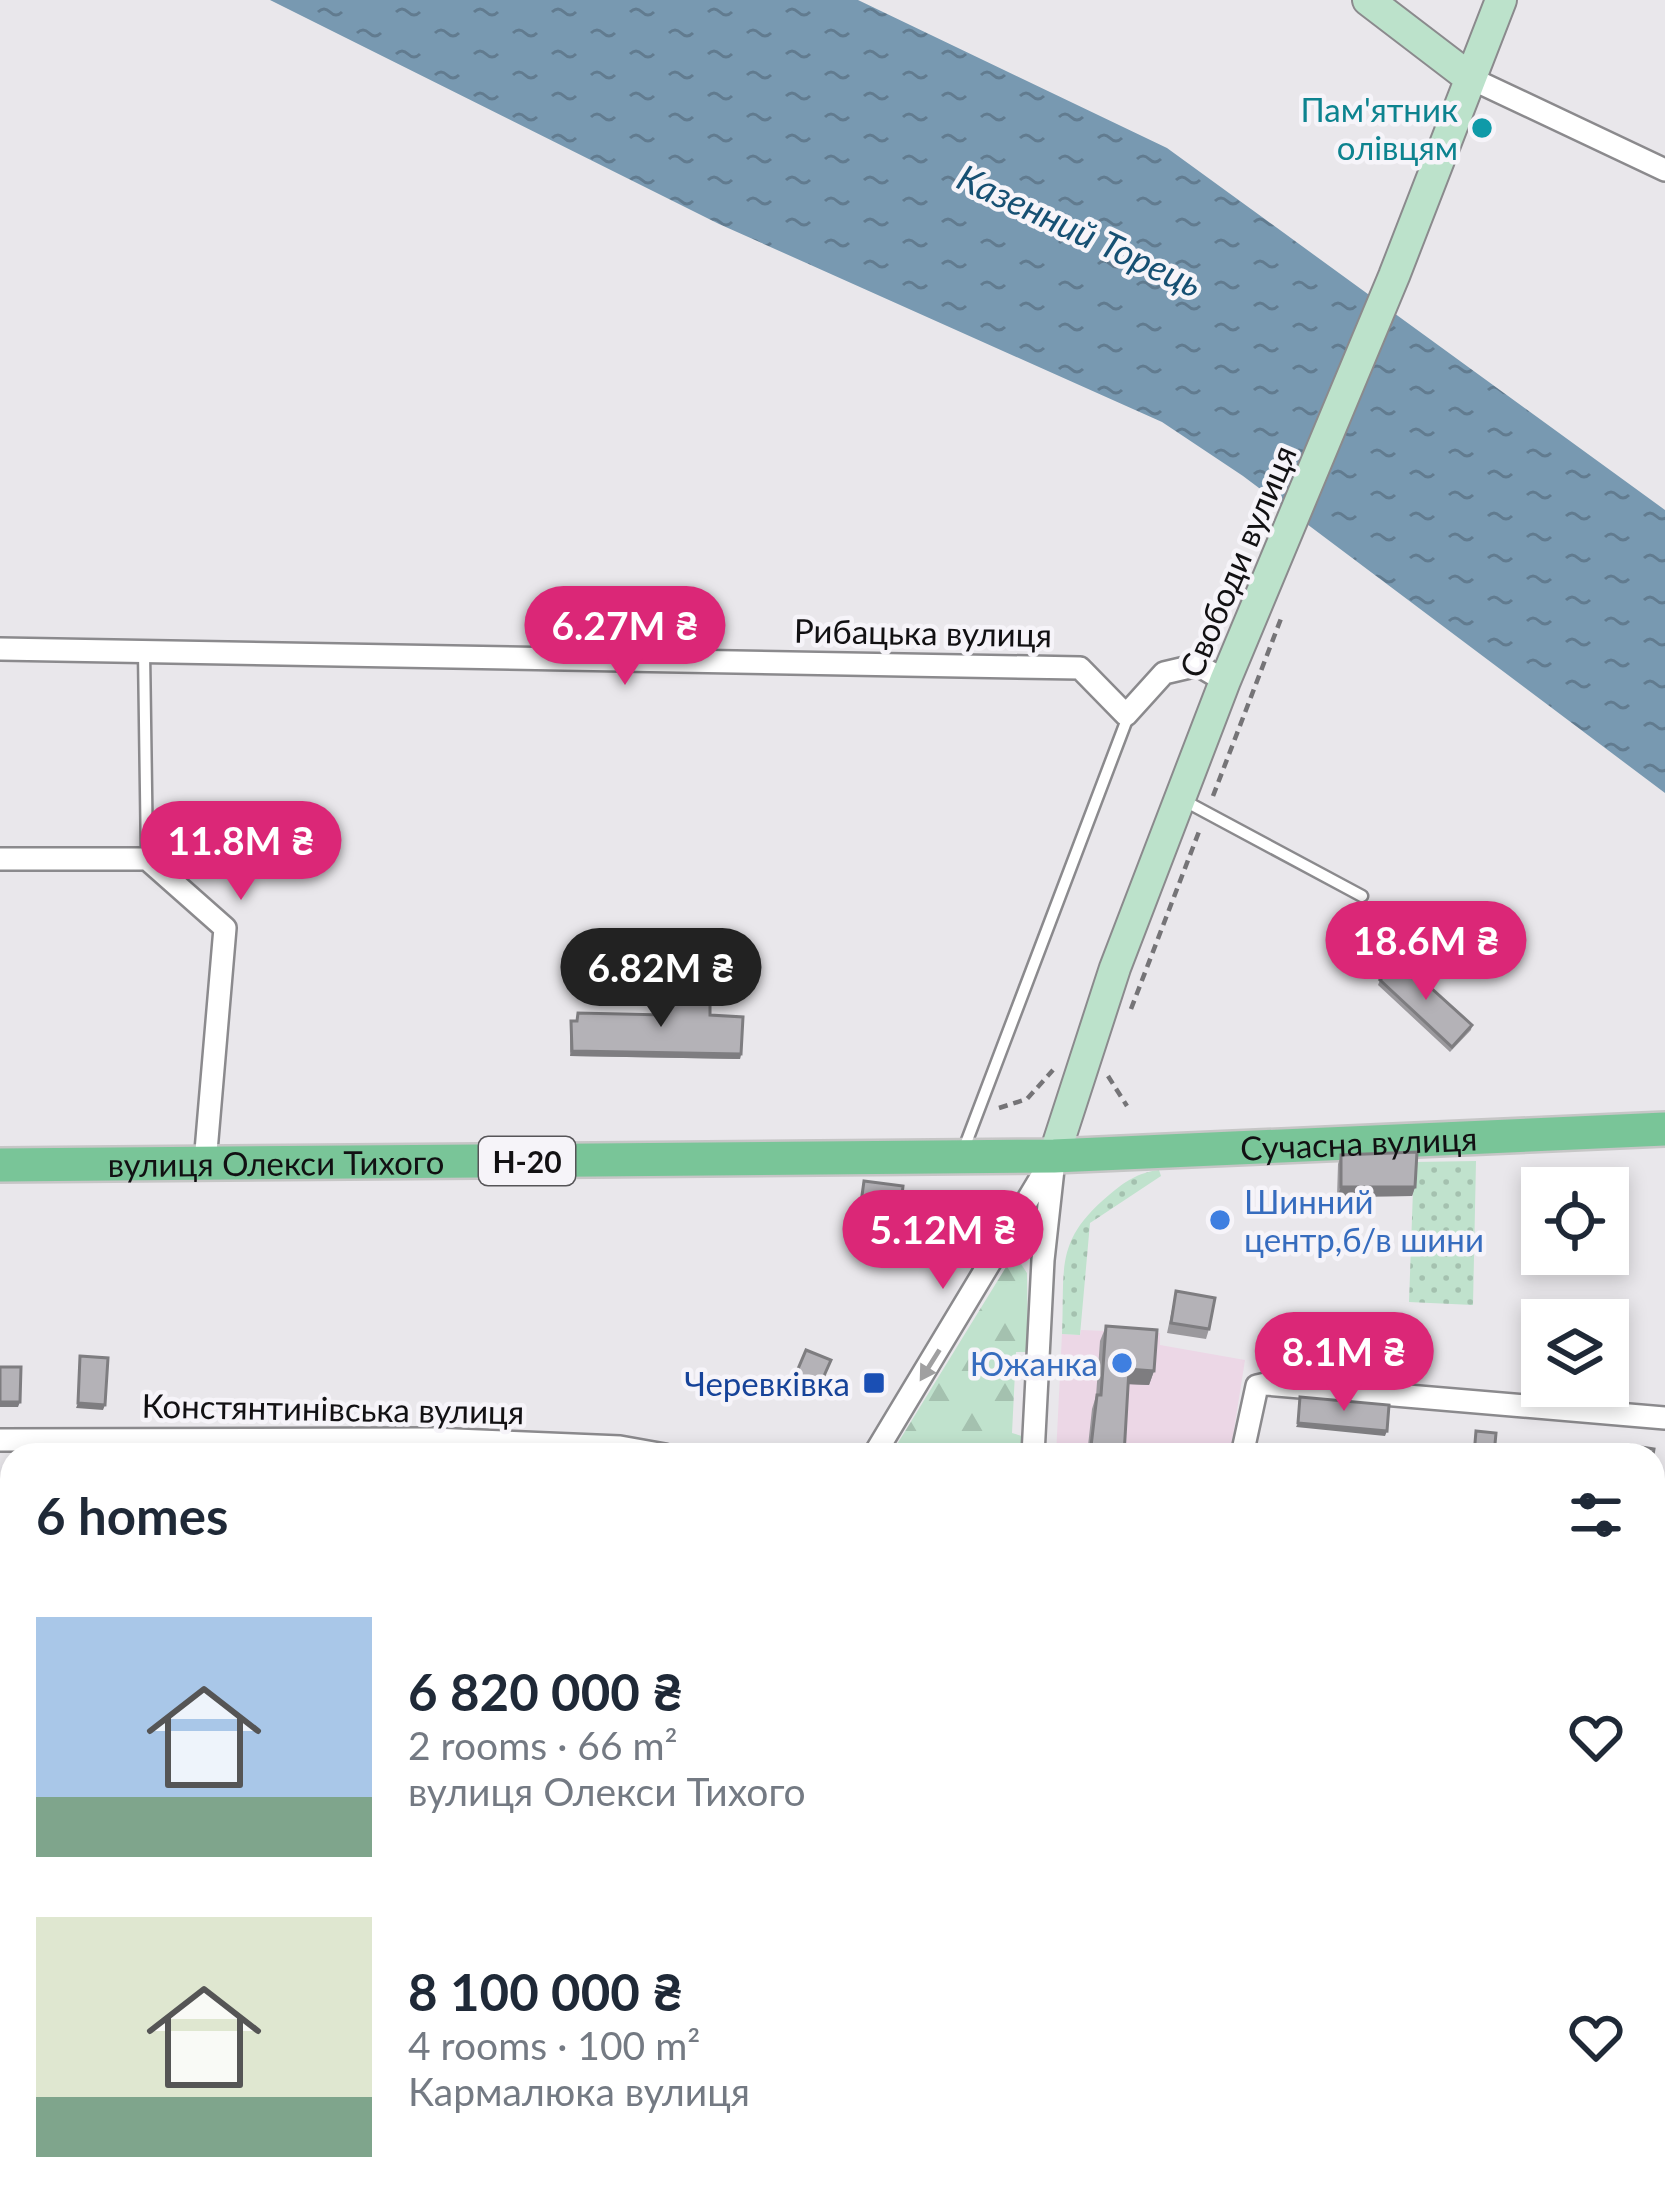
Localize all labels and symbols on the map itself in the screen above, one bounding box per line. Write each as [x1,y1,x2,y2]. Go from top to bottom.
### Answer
place label: Пам'ятник олівцям [1301,89,1458,167]
marker: Пам'ятник олівцям [1469,115,1495,141]
water label: Казенний Торець [951,154,1209,306]
street label: Свободи вулиця [1170,439,1304,683]
pin: 6.27M ₴ [514,586,736,688]
street label: Рибацька вулиця [794,610,1052,654]
pin: 11.8M ₴ [130,801,352,903]
pin: 18.6M ₴ [1315,901,1537,1003]
pin: 6.82M ₴ [550,928,772,1030]
street label: Сучасна вулиця [1239,1117,1478,1168]
road number: Н-20 [479,1137,575,1185]
street label: вулиця Олекси Тихого [107,1141,444,1184]
place label: Шинний центр,б/в шини [1244,1181,1484,1259]
pin: 5.12M ₴ [832,1190,1054,1292]
marker: Шинний центр,б/в шини [1207,1207,1233,1233]
pin: 8.1M ₴ [1246,1312,1442,1414]
place label: Южанка [970,1343,1098,1383]
one-way arrow [920,1348,941,1382]
marker: Южанка [1109,1350,1135,1376]
place label: Черевківка [684,1363,850,1403]
marker: Черевківка [861,1370,887,1396]
street label: Констянтинівська вулиця [141,1385,525,1431]

